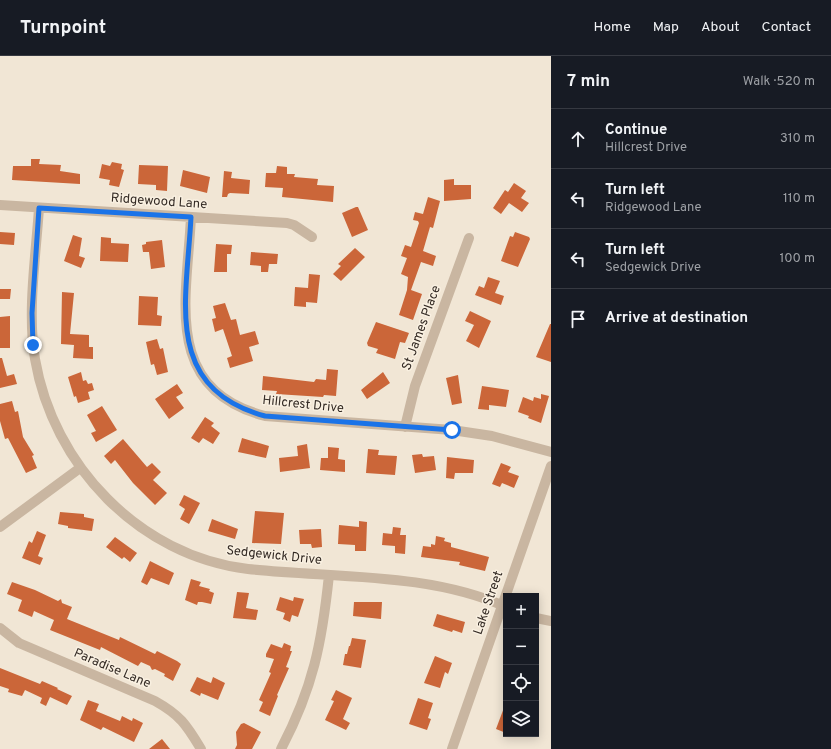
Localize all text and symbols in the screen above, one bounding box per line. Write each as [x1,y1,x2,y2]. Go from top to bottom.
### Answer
text: Turnpoint [20,16,106,40]
text: Home [594,19,631,36]
text: Map [653,19,679,36]
text: About [701,19,740,36]
text: Contact [762,19,811,36]
text: 7 min [567,71,610,93]
text: Walk · 520 m [743,74,815,90]
text: Continue [605,121,667,140]
icon: ahead [567,128,589,150]
text: 310 m [780,131,815,147]
text: Hillcrest Drive [605,140,687,156]
text: Turn left [605,181,665,200]
icon: left [567,188,589,210]
street label: Ridgewood Lane [110,191,208,213]
text: 110 m [783,191,815,207]
text: Ridgewood Lane [605,200,702,216]
text: Turn left [605,241,665,260]
icon: left [567,248,589,270]
text: 100 m [779,251,815,267]
text: Sedgewick Drive [605,260,701,276]
street label: St James Place [399,283,445,373]
icon: arrive [567,308,589,330]
text: Arrive at destination [605,309,748,328]
route end [24,336,42,354]
street label: Hillcrest Drive [261,393,345,417]
route start [443,421,461,439]
street label: Sedgewick Drive [225,543,323,569]
street label: Lake Street [471,569,507,637]
map controls [503,593,539,737]
button: + [503,593,539,629]
button: − [503,629,539,665]
street label: Paradise Lane [71,646,153,692]
button: locate [503,665,539,701]
button: layers [503,701,539,737]

